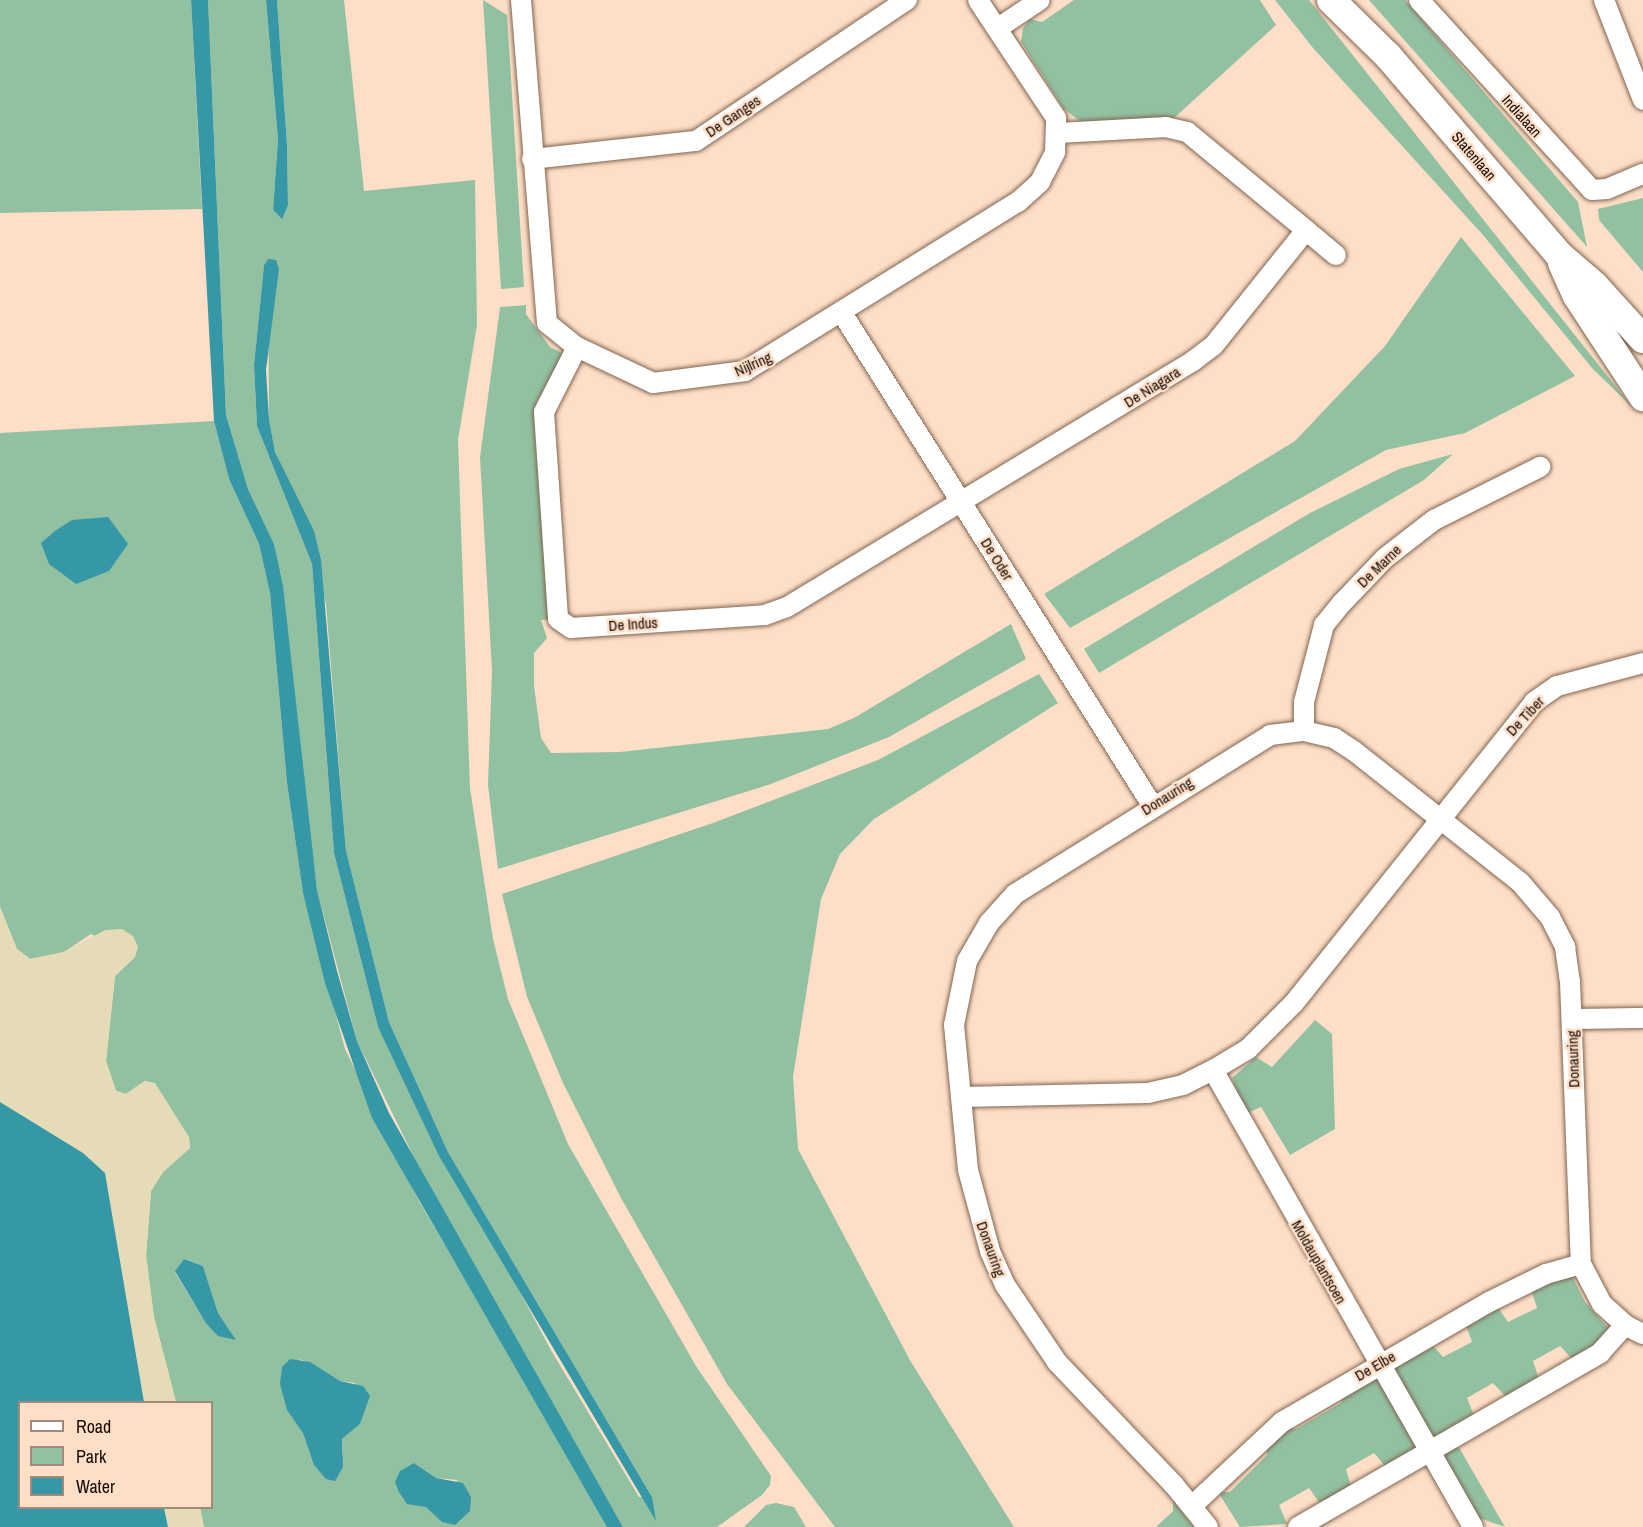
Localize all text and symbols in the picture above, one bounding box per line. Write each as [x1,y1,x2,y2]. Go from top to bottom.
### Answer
street label: De Ganges [702,91,764,141]
street label: Indialaan [1498,91,1546,141]
street label: Statenlaan [1448,128,1500,184]
street label: Nijlring [732,348,774,380]
street label: De Niagara [1121,363,1183,411]
street label: De Oder [977,535,1017,583]
street label: De Marne [1353,541,1405,591]
street label: De Indus [608,613,658,635]
street label: De Tiber [1502,692,1548,740]
street label: Donauring [1138,773,1196,819]
street label: Donauring [1563,1030,1583,1088]
street label: Moldauplantsoen [1288,1217,1350,1307]
street label: Donauring [973,1219,1009,1279]
street label: De Elbe [1352,1347,1398,1385]
legend [18,1401,213,1509]
text: Road [76,1414,111,1439]
text: Park [76,1444,106,1469]
text: Water [76,1474,115,1499]

